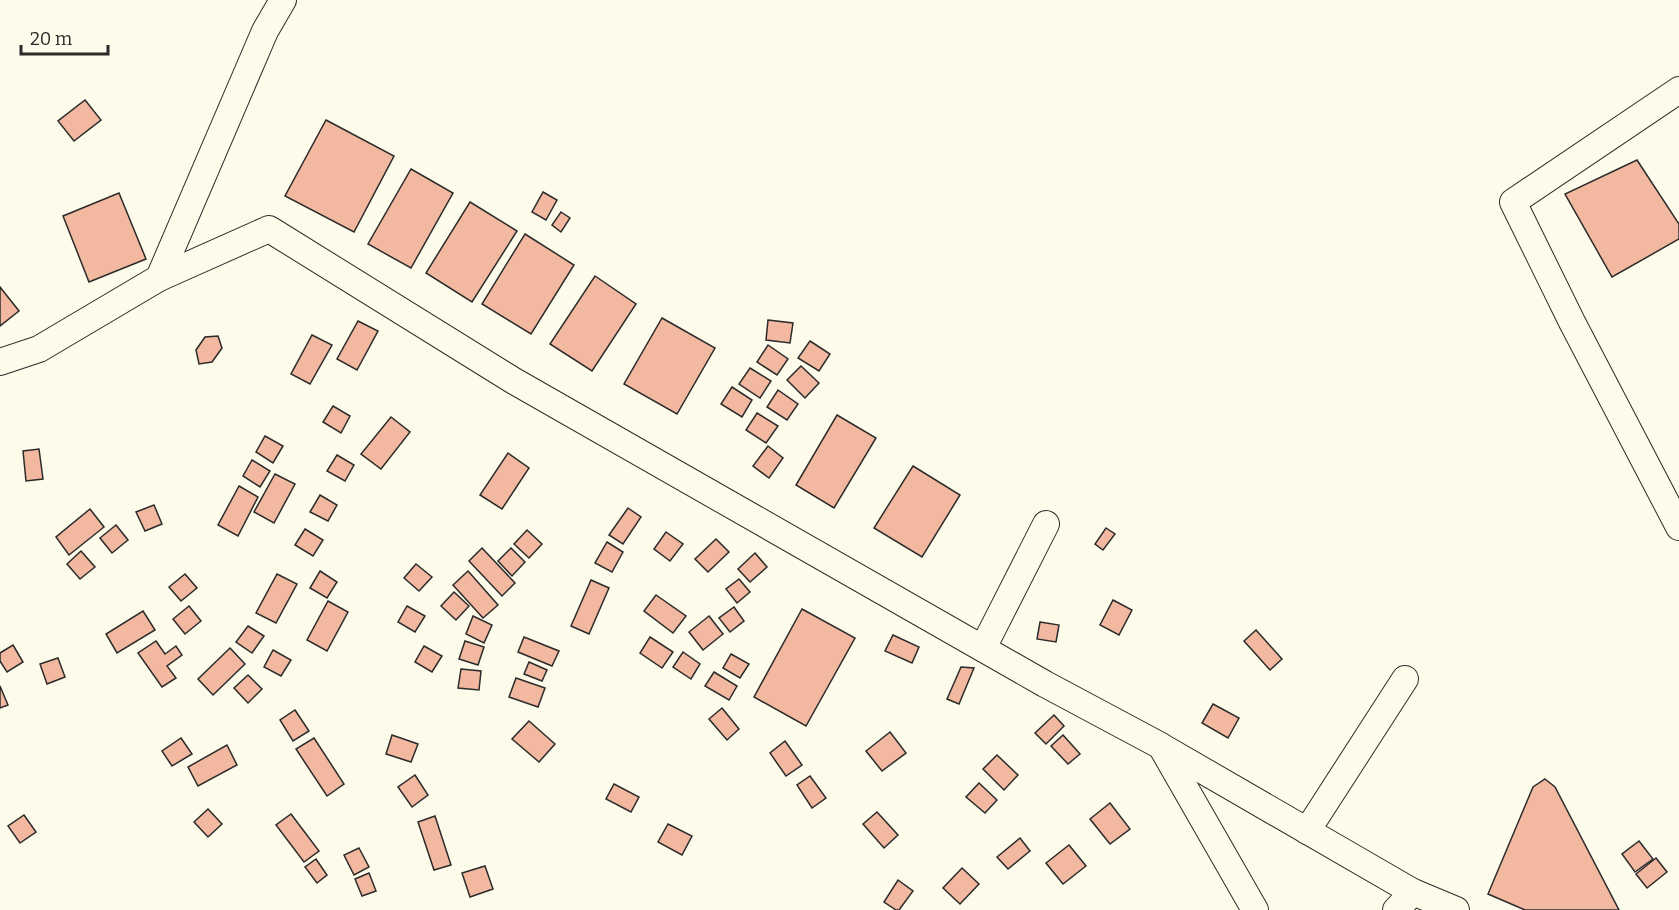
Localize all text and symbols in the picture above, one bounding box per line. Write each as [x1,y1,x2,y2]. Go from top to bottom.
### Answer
scale bar [21,18,108,56]
text: 20 m [30,28,72,50]

